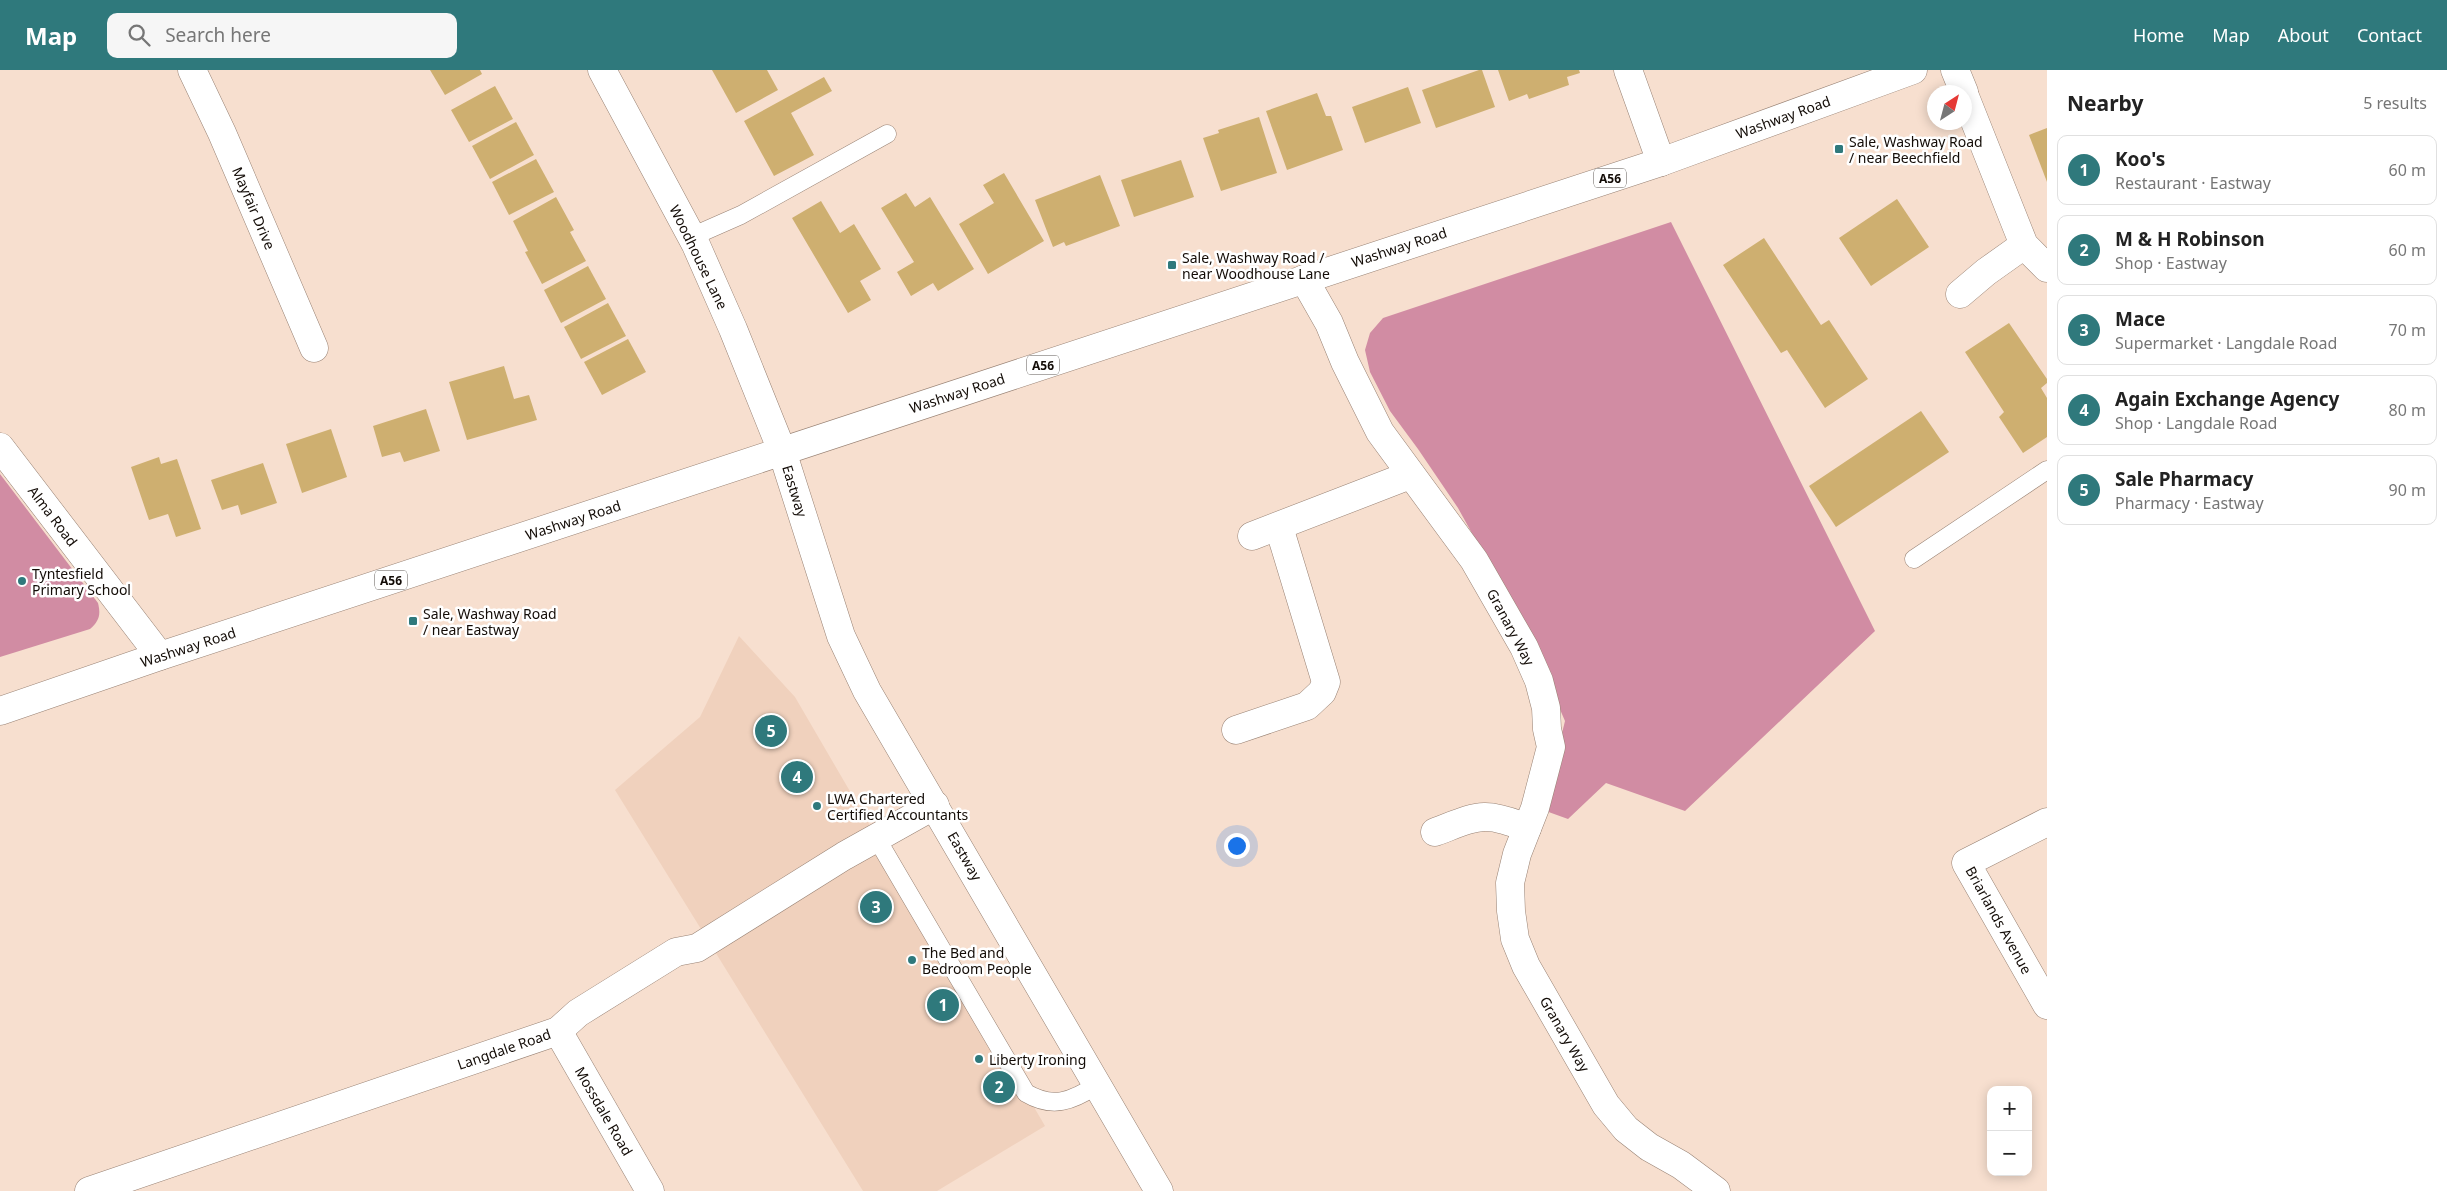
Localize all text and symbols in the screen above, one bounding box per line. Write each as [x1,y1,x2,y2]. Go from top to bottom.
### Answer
search box [107,13,457,58]
text: Map [25,19,77,52]
icon: search [125,21,153,49]
text: Search here [165,22,271,48]
text: Home [2133,23,2184,47]
text: Map [2212,23,2250,47]
text: About [2278,23,2329,47]
text: Contact [2357,23,2422,47]
north arrow [1927,85,1972,130]
text: Nearby [2067,89,2143,117]
street label: Washway Road [1733,91,1833,143]
text: 5 results [2363,92,2427,114]
place label: Sale, Washway Road / near Beechfield [1849,132,1983,167]
marker: Sale, Washway Road / near Beechfield [1833,143,1845,155]
text: Koo's [2115,146,2165,172]
text: 1 [2079,159,2089,181]
text: 60 m [2389,159,2426,181]
street label: Mayfair Drive [228,164,280,252]
road number: A56 [1594,169,1626,188]
text: Restaurant · Eastway [2115,172,2271,194]
street label: Woodhouse Lane [665,202,733,313]
street label: Washway Road [1349,223,1449,271]
text: M & H Robinson [2115,226,2265,252]
text: 2 [2079,239,2089,261]
text: 60 m [2389,239,2426,261]
place label: Sale, Washway Road / near Woodhouse Lane [1182,248,1330,283]
text: Shop · Eastway [2115,252,2227,274]
marker: Sale, Washway Road / near Woodhouse Lane [1166,259,1178,271]
text: Mace [2115,306,2165,332]
text: 3 [2079,319,2089,341]
text: 70 m [2389,319,2426,341]
text: Supermarket · Langdale Road [2115,332,2337,354]
road number: A56 [1027,356,1059,374]
street label: Washway Road [907,369,1007,417]
text: Again Exchange Agency [2115,386,2339,412]
text: 4 [2079,399,2089,421]
text: 80 m [2389,399,2426,421]
text: Shop · Langdale Road [2115,412,2277,434]
street label: Eastway [778,463,812,520]
text: Sale Pharmacy [2115,466,2253,492]
text: 5 [2079,479,2089,501]
text: 90 m [2389,479,2426,501]
street label: Alma Road [24,482,82,550]
text: Pharmacy · Eastway [2115,492,2264,514]
street label: Washway Road [523,496,623,544]
place label: Tyntesfield Primary School [32,564,131,599]
road number: A56 [375,570,407,590]
marker: Tyntesfield Primary School [16,575,28,587]
street label: Granary Way [1483,585,1540,669]
place label: Sale, Washway Road / near Eastway [423,604,557,639]
marker: Sale, Washway Road / near Eastway [407,615,419,627]
street label: Washway Road [138,623,238,671]
pin: 5 [755,712,787,750]
pin: 4 [781,758,813,796]
place label: LWA Chartered Certified Accountants [827,789,969,824]
marker: LWA Chartered Certified Accountants [811,800,823,812]
street label: Eastway [943,828,987,885]
your location [1224,833,1250,859]
street label: Briarlands Avenue [1962,863,2037,977]
pin: 3 [860,888,892,926]
place label: The Bed and Bedroom People [922,943,1032,978]
marker: The Bed and Bedroom People [906,954,918,966]
pin: 1 [927,986,959,1024]
street label: Granary Way [1536,993,1595,1076]
street label: Langdale Road [455,1024,553,1074]
place label: Liberty Ironing [989,1050,1086,1069]
marker: Liberty Ironing [973,1053,985,1065]
street label: Mossdale Road [571,1063,637,1159]
pin: 2 [983,1068,1015,1106]
map controls [1987,1086,2032,1176]
button: + [1987,1086,2032,1131]
button: − [1987,1131,2032,1176]

